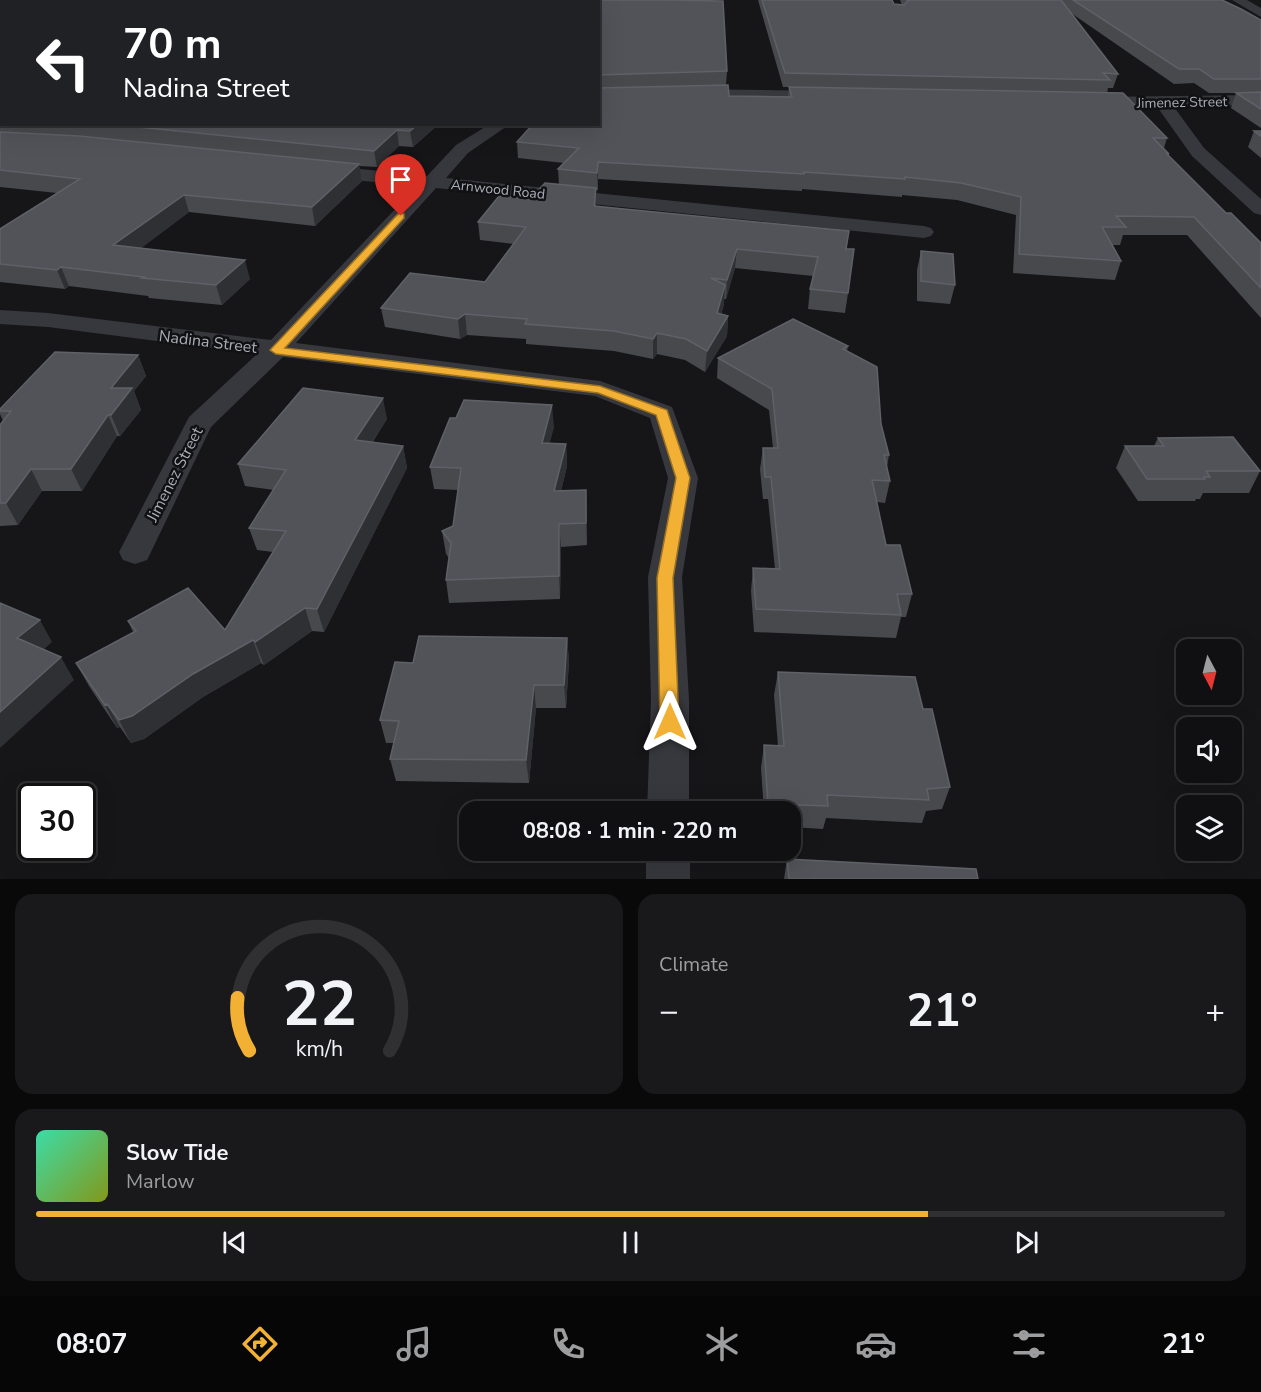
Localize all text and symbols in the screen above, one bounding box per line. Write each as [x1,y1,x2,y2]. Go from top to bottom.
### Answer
text: 70 m [123,16,222,73]
icon: left [24,24,102,102]
text: Nadina Street [123,70,290,107]
street label: Jimenez Street [1135,92,1228,113]
pin [375,154,426,216]
icon: arrive [384,163,417,196]
street label: Arnwood Road [450,175,546,204]
street label: Nadina Street [158,325,259,359]
street label: Jimenez Street [141,423,208,527]
north arrow [1176,639,1242,705]
map controls [1176,639,1242,861]
position arrow [638,690,702,754]
button: sound [1176,717,1242,783]
speed limit sign: 30 [18,783,96,861]
button: layers [1176,795,1242,861]
text: 08:08 · 1 min · 220 m [523,816,737,846]
text: Climate [659,951,728,978]
text: 22 [282,962,356,1047]
text: 21° [906,981,978,1042]
text: − [659,989,679,1034]
text: + [1205,989,1225,1034]
text: km/h [295,1034,343,1064]
text: Slow Tide [126,1138,228,1168]
text: Marlow [126,1168,194,1195]
icon: previous [218,1226,251,1259]
icon: pause [614,1226,647,1259]
icon: next [1010,1226,1043,1259]
icon: directions [239,1323,281,1365]
icon: music [393,1323,435,1365]
icon: phone [547,1323,589,1365]
icon: climate [701,1323,743,1365]
icon: car [855,1323,897,1365]
icon: filters [1008,1323,1050,1365]
text: 08:07 [56,1326,127,1363]
text: 21° [1162,1326,1205,1363]

